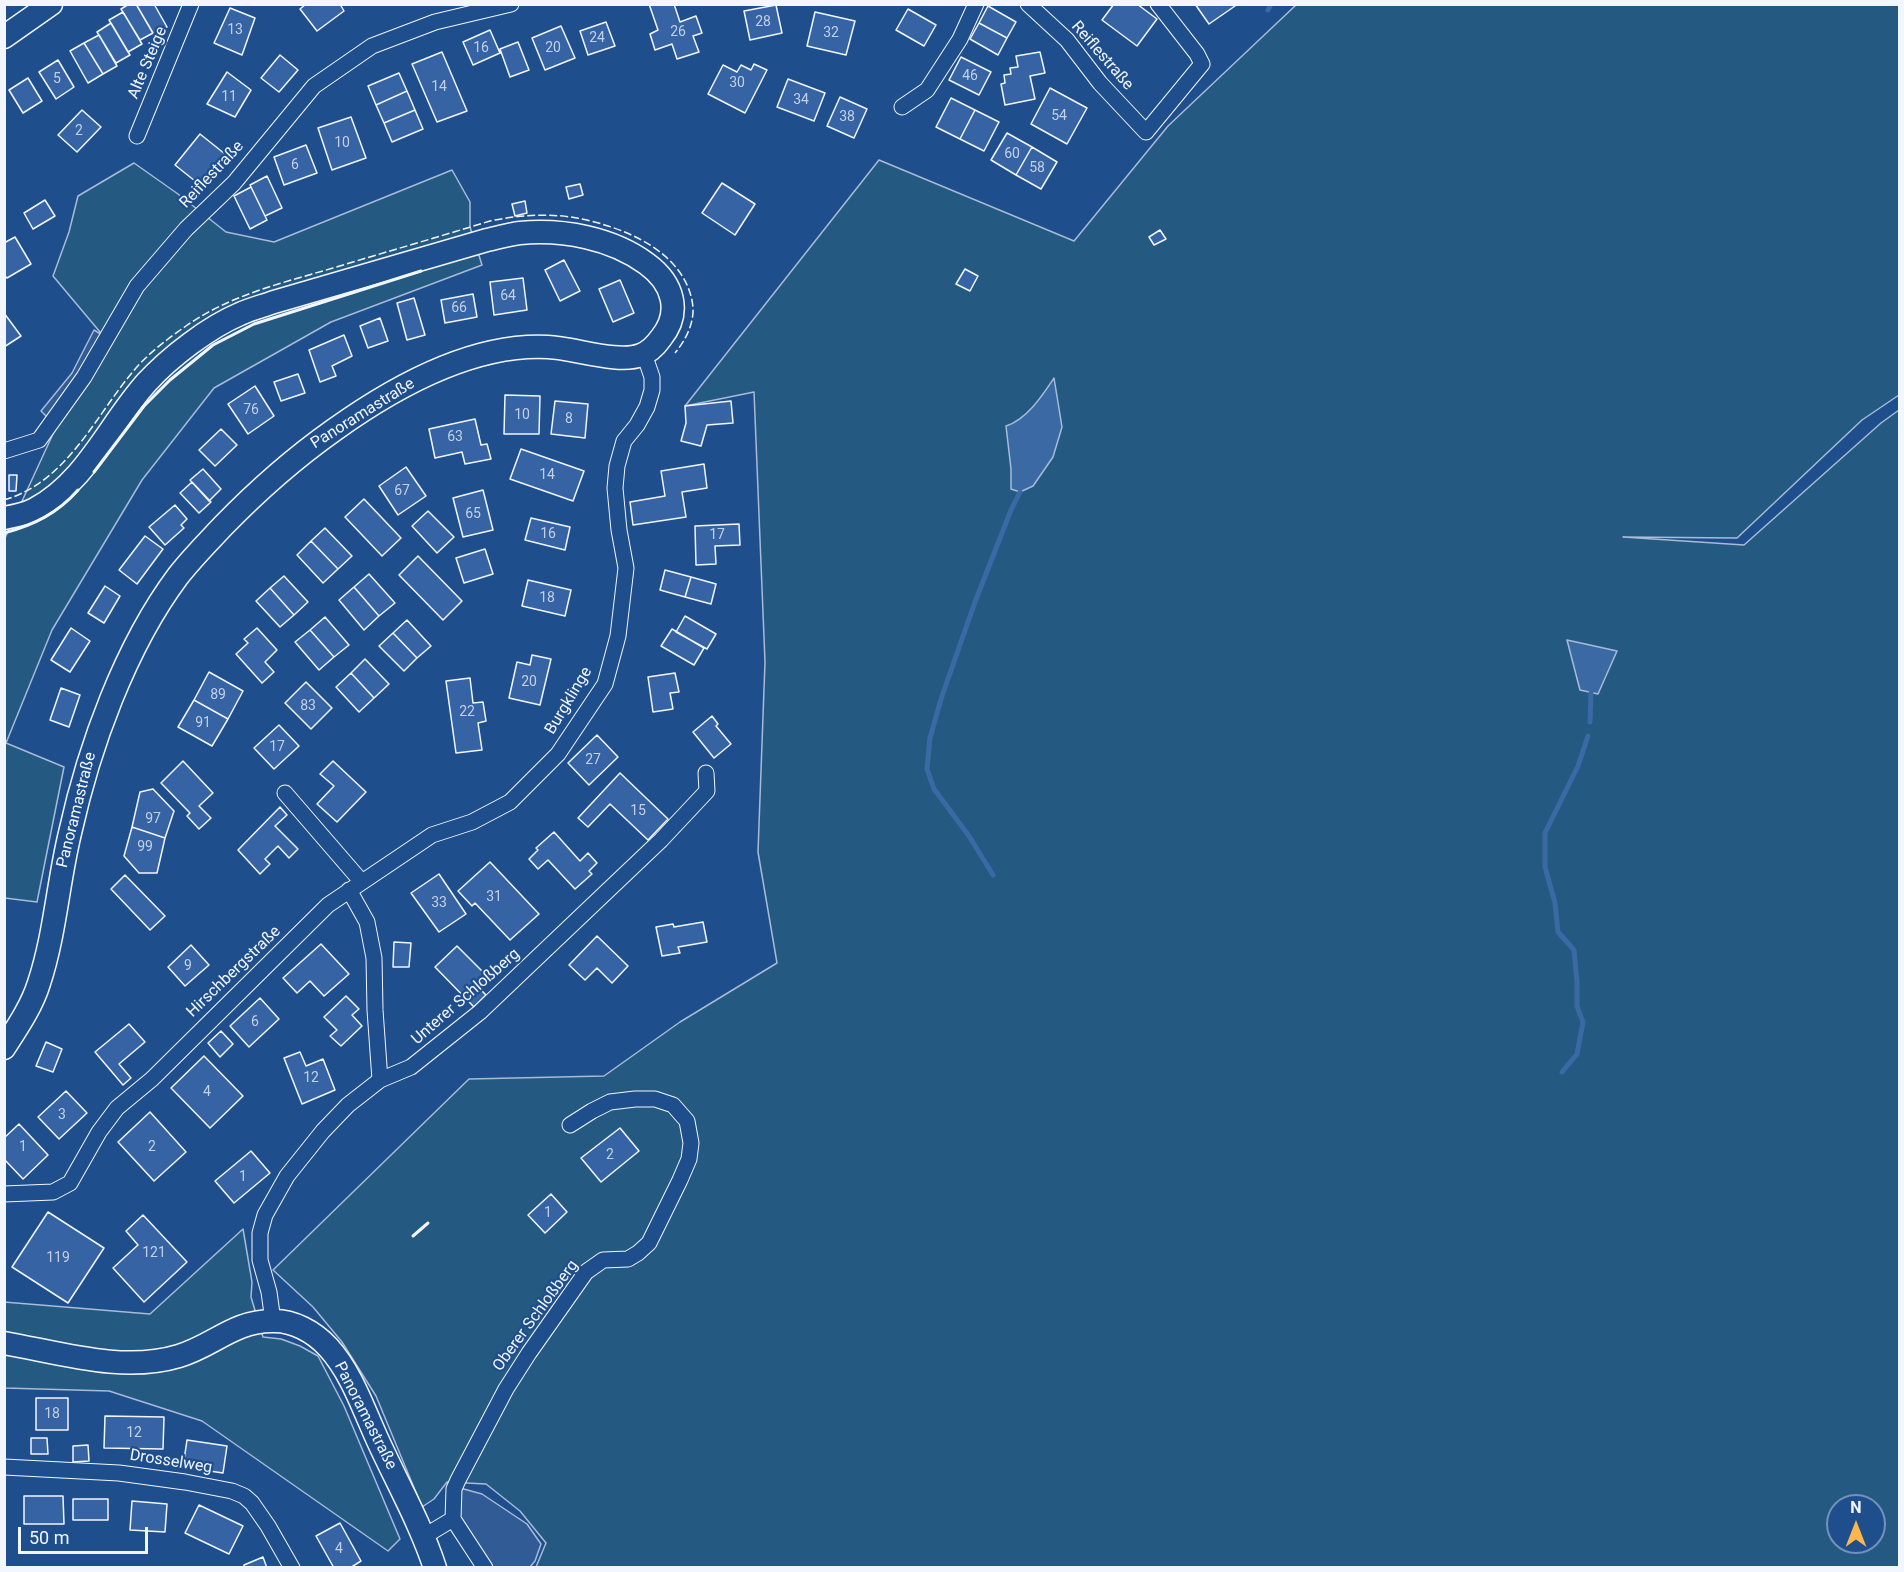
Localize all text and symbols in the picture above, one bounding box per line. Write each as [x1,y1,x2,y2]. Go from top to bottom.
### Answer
house number: 28 [755,14,771,30]
street label: Reiflestraße [1067,18,1137,94]
house number: 13 [227,22,243,38]
street label: Alte Steige [124,24,172,102]
house number: 26 [670,24,686,40]
house number: 32 [823,25,839,41]
house number: 24 [589,30,605,46]
house number: 16 [473,40,489,56]
house number: 20 [545,40,561,56]
house number: 46 [962,68,978,84]
house number: 5 [53,71,61,87]
house number: 30 [729,75,745,91]
house number: 14 [431,79,447,95]
house number: 11 [221,89,237,105]
house number: 34 [793,92,809,108]
house number: 54 [1051,108,1067,124]
house number: 38 [839,109,855,125]
house number: 2 [75,123,83,139]
house number: 10 [334,135,350,151]
street label: Reiflestraße [176,137,248,213]
house number: 60 [1004,146,1020,162]
house number: 6 [291,157,299,173]
house number: 58 [1029,160,1045,176]
house number: 64 [500,288,516,304]
house number: 66 [451,300,467,316]
street label: Panoramastraße [308,374,418,454]
house number: 76 [243,402,259,418]
house number: 10 [514,407,530,423]
house number: 8 [565,411,573,427]
house number: 63 [447,429,463,445]
house number: 14 [539,467,555,483]
house number: 67 [394,483,410,499]
house number: 65 [465,506,481,522]
house number: 16 [540,526,556,542]
house number: 17 [709,527,725,543]
house number: 18 [539,590,555,606]
street label: Burgklinge [541,664,597,738]
house number: 20 [521,674,537,690]
house number: 89 [210,687,226,703]
house number: 83 [300,698,316,714]
house number: 22 [459,704,475,720]
house number: 91 [195,715,211,731]
house number: 17 [269,739,285,755]
street label: Panoramastraße [53,750,101,870]
house number: 27 [585,752,601,768]
house number: 15 [630,803,646,819]
house number: 97 [145,811,161,827]
house number: 99 [137,839,153,855]
house number: 31 [486,889,502,905]
house number: 33 [431,895,447,911]
street label: Hirschbergstraße [183,922,285,1022]
street label: Unterer Schloßberg [408,945,524,1049]
house number: 9 [184,958,192,974]
house number: 6 [251,1014,259,1030]
house number: 12 [303,1070,319,1086]
house number: 4 [203,1084,211,1100]
house number: 3 [58,1107,66,1123]
house number: 1 [19,1139,27,1155]
house number: 2 [148,1139,156,1155]
house number: 2 [606,1147,614,1163]
house number: 1 [239,1169,247,1185]
house number: 1 [544,1205,552,1221]
house number: 121 [142,1245,166,1261]
house number: 119 [46,1250,70,1266]
street label: Oberer Schloßberg [489,1257,583,1375]
street label: Panoramastraße [330,1359,400,1473]
house number: 18 [44,1406,60,1422]
house number: 12 [126,1425,142,1441]
street label: Drosselweg [128,1446,214,1478]
north arrow [1826,1494,1886,1554]
text: N [1850,1498,1862,1517]
scale bar [21,1515,152,1553]
text: 50 m [29,1527,69,1548]
house number: 4 [335,1541,343,1557]

